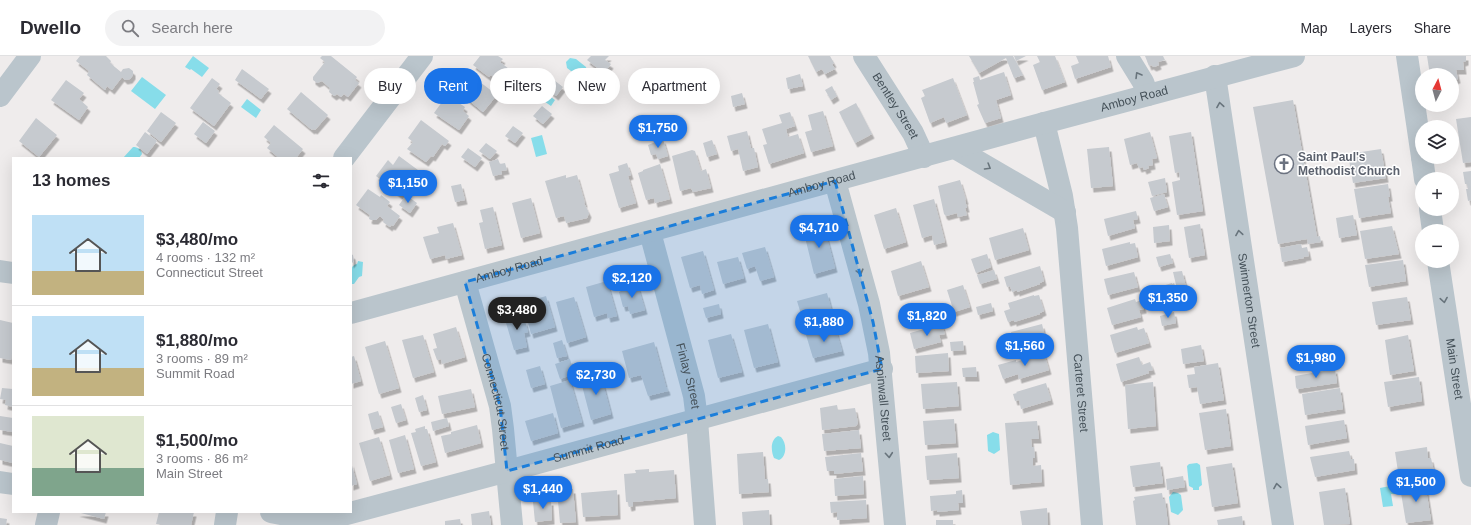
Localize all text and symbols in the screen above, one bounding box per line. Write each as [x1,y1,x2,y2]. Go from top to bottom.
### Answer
search box [105,10,385,46]
text: Dwello [20,17,81,38]
icon: search [119,17,141,39]
text: Search here [151,19,233,36]
text: Map [1300,20,1328,36]
text: Layers [1350,20,1392,36]
text: Share [1414,20,1451,36]
chip: Buy [364,68,416,104]
chip: Rent [424,68,482,104]
chip: Filters [490,68,556,104]
chip: New [564,68,620,104]
chip: Apartment [628,68,720,104]
north arrow [1415,68,1459,112]
map controls [1415,68,1459,268]
street label: Bentley Street [869,70,922,142]
one-way arrow [1136,72,1143,79]
street label: Amboy Road [1099,83,1170,115]
one-way arrow [1216,102,1225,108]
pin: $1,750 [625,115,691,149]
text: $1,750 [638,120,678,135]
button: layers [1415,120,1459,164]
place label: Saint Paul's Methodist Church [1298,150,1400,178]
church icon: Saint Paul's Methodist Church [1273,153,1295,175]
one-way arrow [984,163,991,170]
street label: Amboy Road [786,168,857,200]
icon: filters [310,170,332,192]
pin: $1,150 [375,170,441,204]
text: 13 homes [32,171,110,190]
button: + [1415,172,1459,216]
text: $1,150 [388,175,428,190]
pin: $4,710 [786,215,852,249]
text: $4,710 [799,220,839,235]
button: − [1415,224,1459,268]
text: $3,480/mo [156,230,238,249]
one-way arrow [1235,230,1244,236]
icon: home [64,231,112,279]
text: 4 rooms · 132 m² [156,250,255,265]
street label: Swinnerton Street [1235,252,1263,349]
street label: Amboy Road [474,254,545,286]
text: Connecticut Street [156,265,263,280]
pin: $2,120 [599,265,665,299]
one-way arrow [855,268,864,275]
text: $2,120 [612,270,652,285]
pin: $1,350 [1135,285,1201,319]
text: $1,350 [1148,290,1188,305]
one-way arrow [1439,296,1448,303]
pin: $3,480 [484,297,550,331]
text: $3,480 [497,302,537,317]
pin: $1,820 [894,303,960,337]
text: $1,820 [907,308,947,323]
pin: $1,880 [791,309,857,343]
text: $1,880 [804,314,844,329]
text: $1,880/mo [156,331,238,350]
icon: home [64,332,112,380]
pin: $1,560 [992,333,1058,367]
street label: Main Street [1443,337,1466,401]
text: $1,560 [1005,338,1045,353]
street label: Finlay Street [673,342,703,410]
pin: $1,980 [1283,345,1349,379]
text: $1,980 [1296,350,1336,365]
text: 3 rooms · 89 m² [156,351,248,366]
street label: Connecticut Street [479,352,512,452]
street label: Carteret Street [1071,353,1091,433]
street label: Aspinwall Street [872,355,894,442]
pin: $2,730 [563,362,629,396]
text: Summit Road [156,366,235,381]
text: $2,730 [576,367,616,382]
text: $1,500/mo [156,431,238,450]
icon: home [64,432,112,480]
street label: Summit Road [552,433,626,465]
text: 3 rooms · 86 m² [156,451,248,466]
one-way arrow [884,452,893,458]
text: Main Street [156,466,222,481]
pin: $1,500 [1383,469,1449,503]
text: $1,500 [1396,474,1436,489]
pin: $1,440 [510,476,576,510]
text: $1,440 [523,481,563,496]
one-way arrow [1273,483,1282,490]

